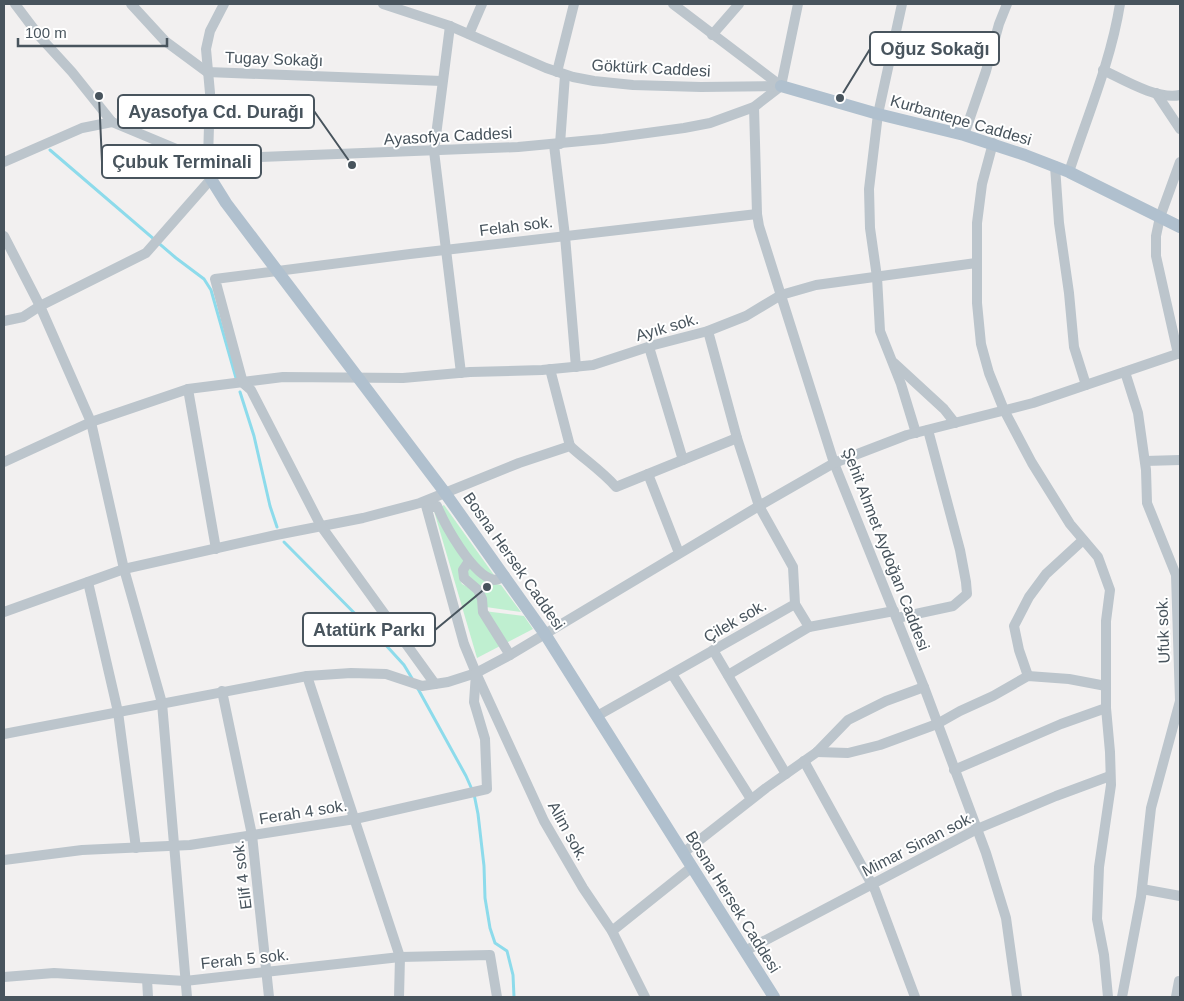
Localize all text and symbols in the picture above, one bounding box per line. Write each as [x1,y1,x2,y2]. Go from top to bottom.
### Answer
scale bar [18,15,166,47]
text: 100 m [25,24,67,41]
callout: Oğuz Sokağı [870,32,999,65]
text: Oğuz Sokağı [880,39,990,59]
street label: Tugay Sokağı [225,49,323,69]
street label: Göktürk Caddesi [591,56,711,80]
street label: Kurbantepe Caddesi [889,92,1033,148]
callout: Ayasofya Cd. Durağı [118,95,314,128]
text: Ayasofya Cd. Durağı [128,102,304,122]
street label: Ayasofya Caddesi [383,124,513,148]
callout: Çubuk Terminali [102,145,261,178]
text: Çubuk Terminali [112,152,252,172]
street label: Felah sok. [478,213,554,239]
street label: Ayık sok. [634,310,700,344]
street label: Şehit Ahmet Aydoğan Caddesi [839,445,933,653]
street label: Bosna Hersek Caddesi [460,489,568,633]
street label: Çilek sok. [701,596,769,646]
street label: Ufuk sok. [1153,596,1173,664]
callout: Atatürk Parkı [303,613,435,646]
text: Atatürk Parkı [313,620,425,640]
street label: Ferah 4 sok. [258,797,348,827]
street label: Alim sok. [545,798,591,864]
street label: Mimar Sinan sok. [859,808,977,880]
street label: Bosna Hersek Caddesi [682,828,784,976]
street label: Elif 4 sok. [229,840,255,910]
street label: Ferah 5 sok. [200,946,290,972]

